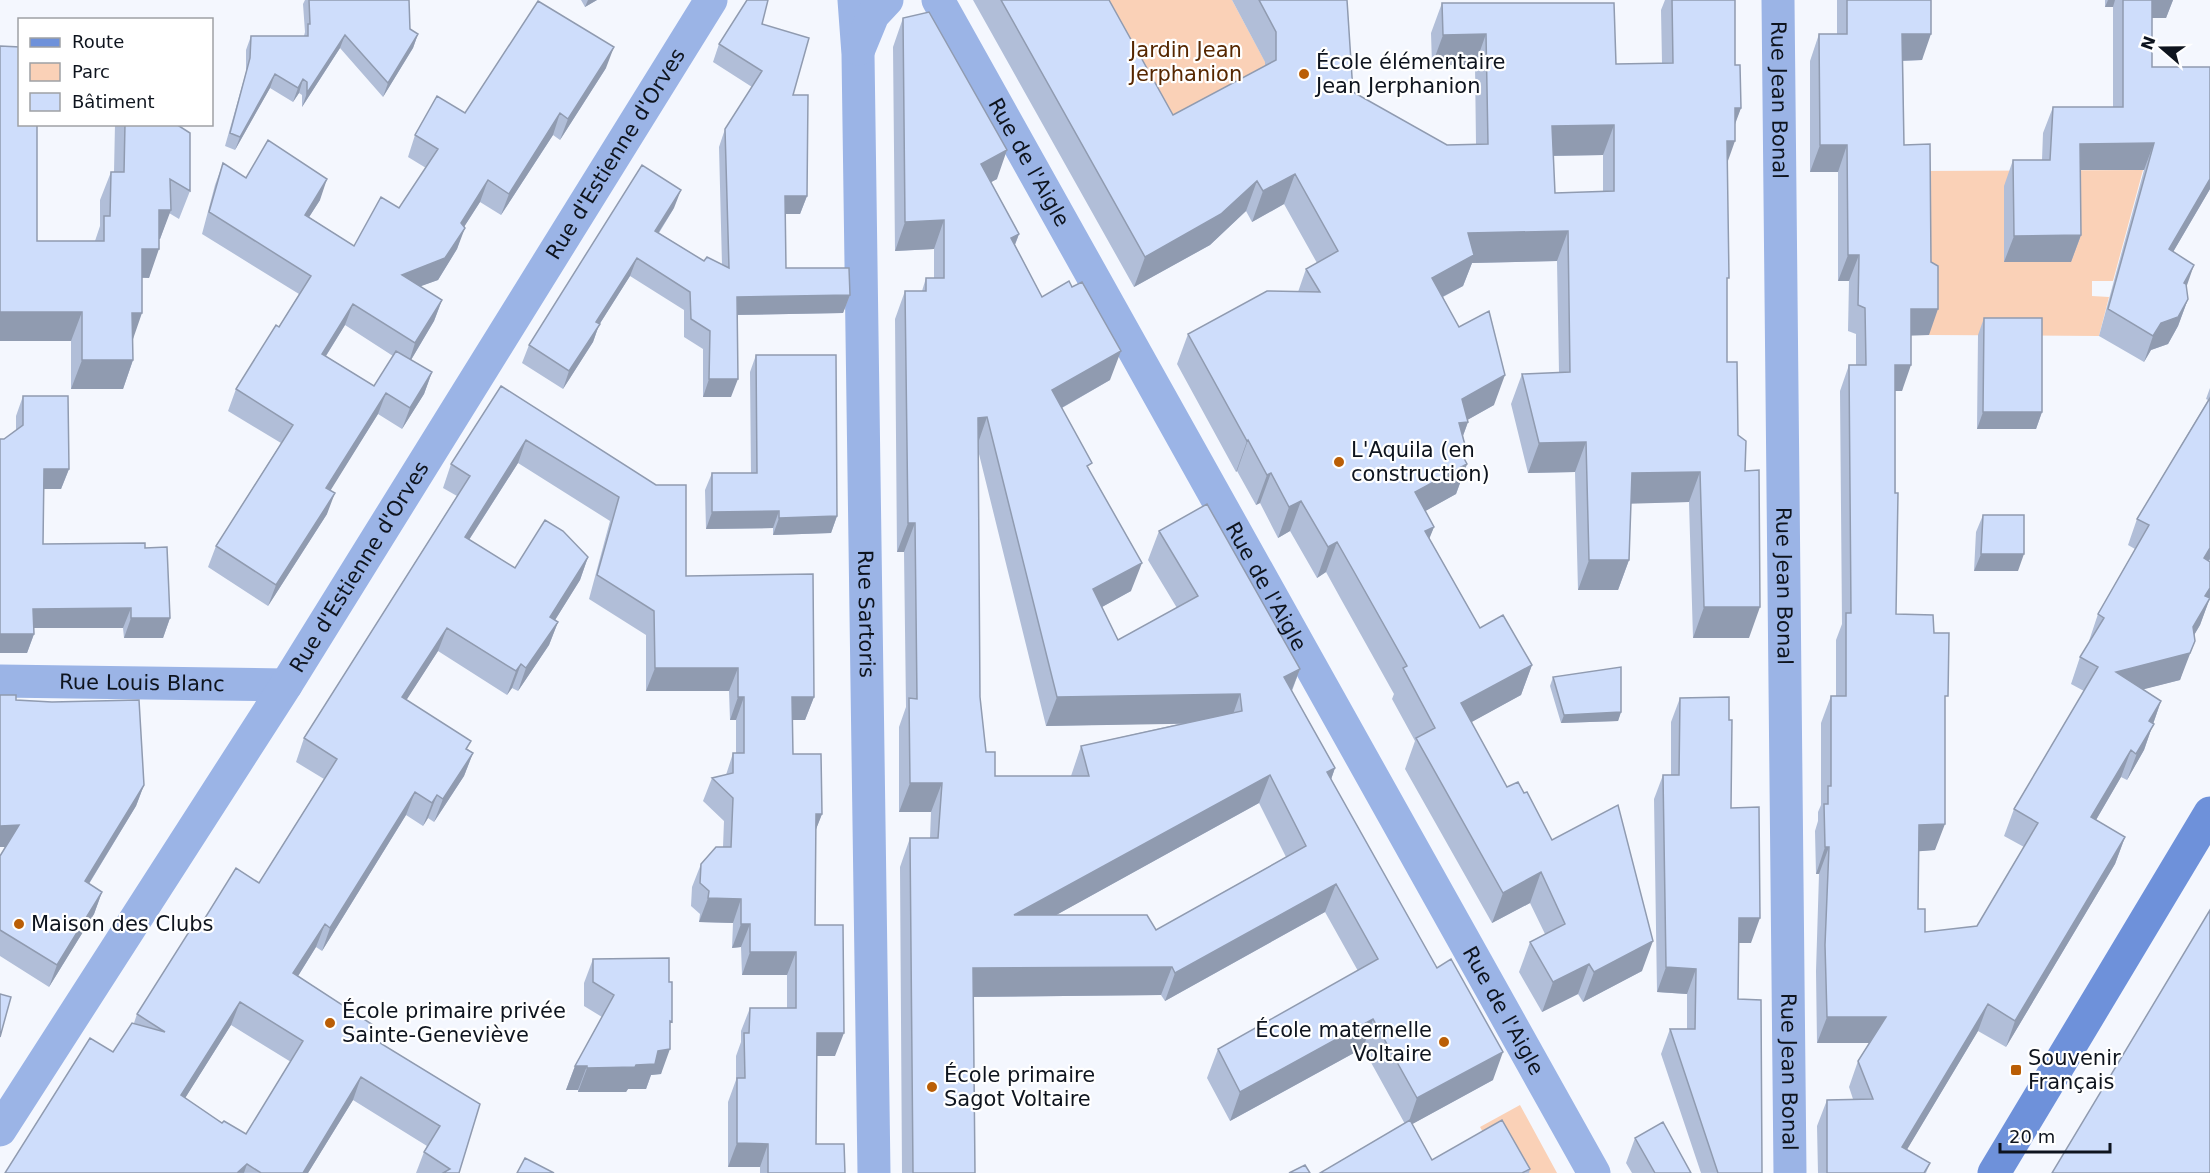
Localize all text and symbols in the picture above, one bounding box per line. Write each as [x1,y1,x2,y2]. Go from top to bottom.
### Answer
legend [18,18,213,126]
north arrow [2132,18,2192,78]
street label: Rue Jean Bonal [1766,21,1792,179]
text: Route [72,31,124,52]
text: N [2137,33,2160,53]
park label: Jardin Jean Jerphanion [1128,38,1242,86]
street label: Rue d'Estienne d'Orves [541,44,690,264]
place label: École élémentaire Jean Jerphanion [1314,49,1505,98]
text: Parc [72,61,110,82]
marker: École élémentaire Jean Jerphanion [1297,67,1311,81]
text: Bâtiment [72,91,155,112]
street label: Rue de l'Aigle [983,94,1074,231]
place label: L'Aquila (en construction) [1351,438,1490,486]
marker: L'Aquila (en construction) [1332,455,1346,469]
street label: Rue d'Estienne d'Orves [285,457,434,677]
street label: Rue Jean Bonal [1771,507,1797,665]
street label: Rue de l'Aigle [1221,518,1311,655]
street label: Rue Sartoris [853,550,879,678]
street label: Rue Louis Blanc [59,670,225,696]
place label: Maison des Clubs [31,912,214,936]
marker: Maison des Clubs [12,917,26,931]
street label: Rue de l'Aigle [1458,942,1549,1079]
street label: Rue Jean Bonal [1776,993,1802,1151]
place label: École primaire privée Sainte-Geneviève [342,998,566,1047]
marker: École primaire privée Sainte-Geneviève [323,1016,337,1030]
place label: École maternelle Voltaire [1255,1017,1432,1066]
marker: École maternelle Voltaire [1437,1035,1451,1049]
place label: Souvenir Français [2028,1046,2121,1094]
place label: École primaire Sagot Voltaire [944,1062,1095,1111]
marker: Souvenir Français [2009,1063,2023,1077]
marker: École primaire Sagot Voltaire [925,1080,939,1094]
scale bar [2000,1116,2110,1154]
text: 20 m [2009,1126,2055,1147]

